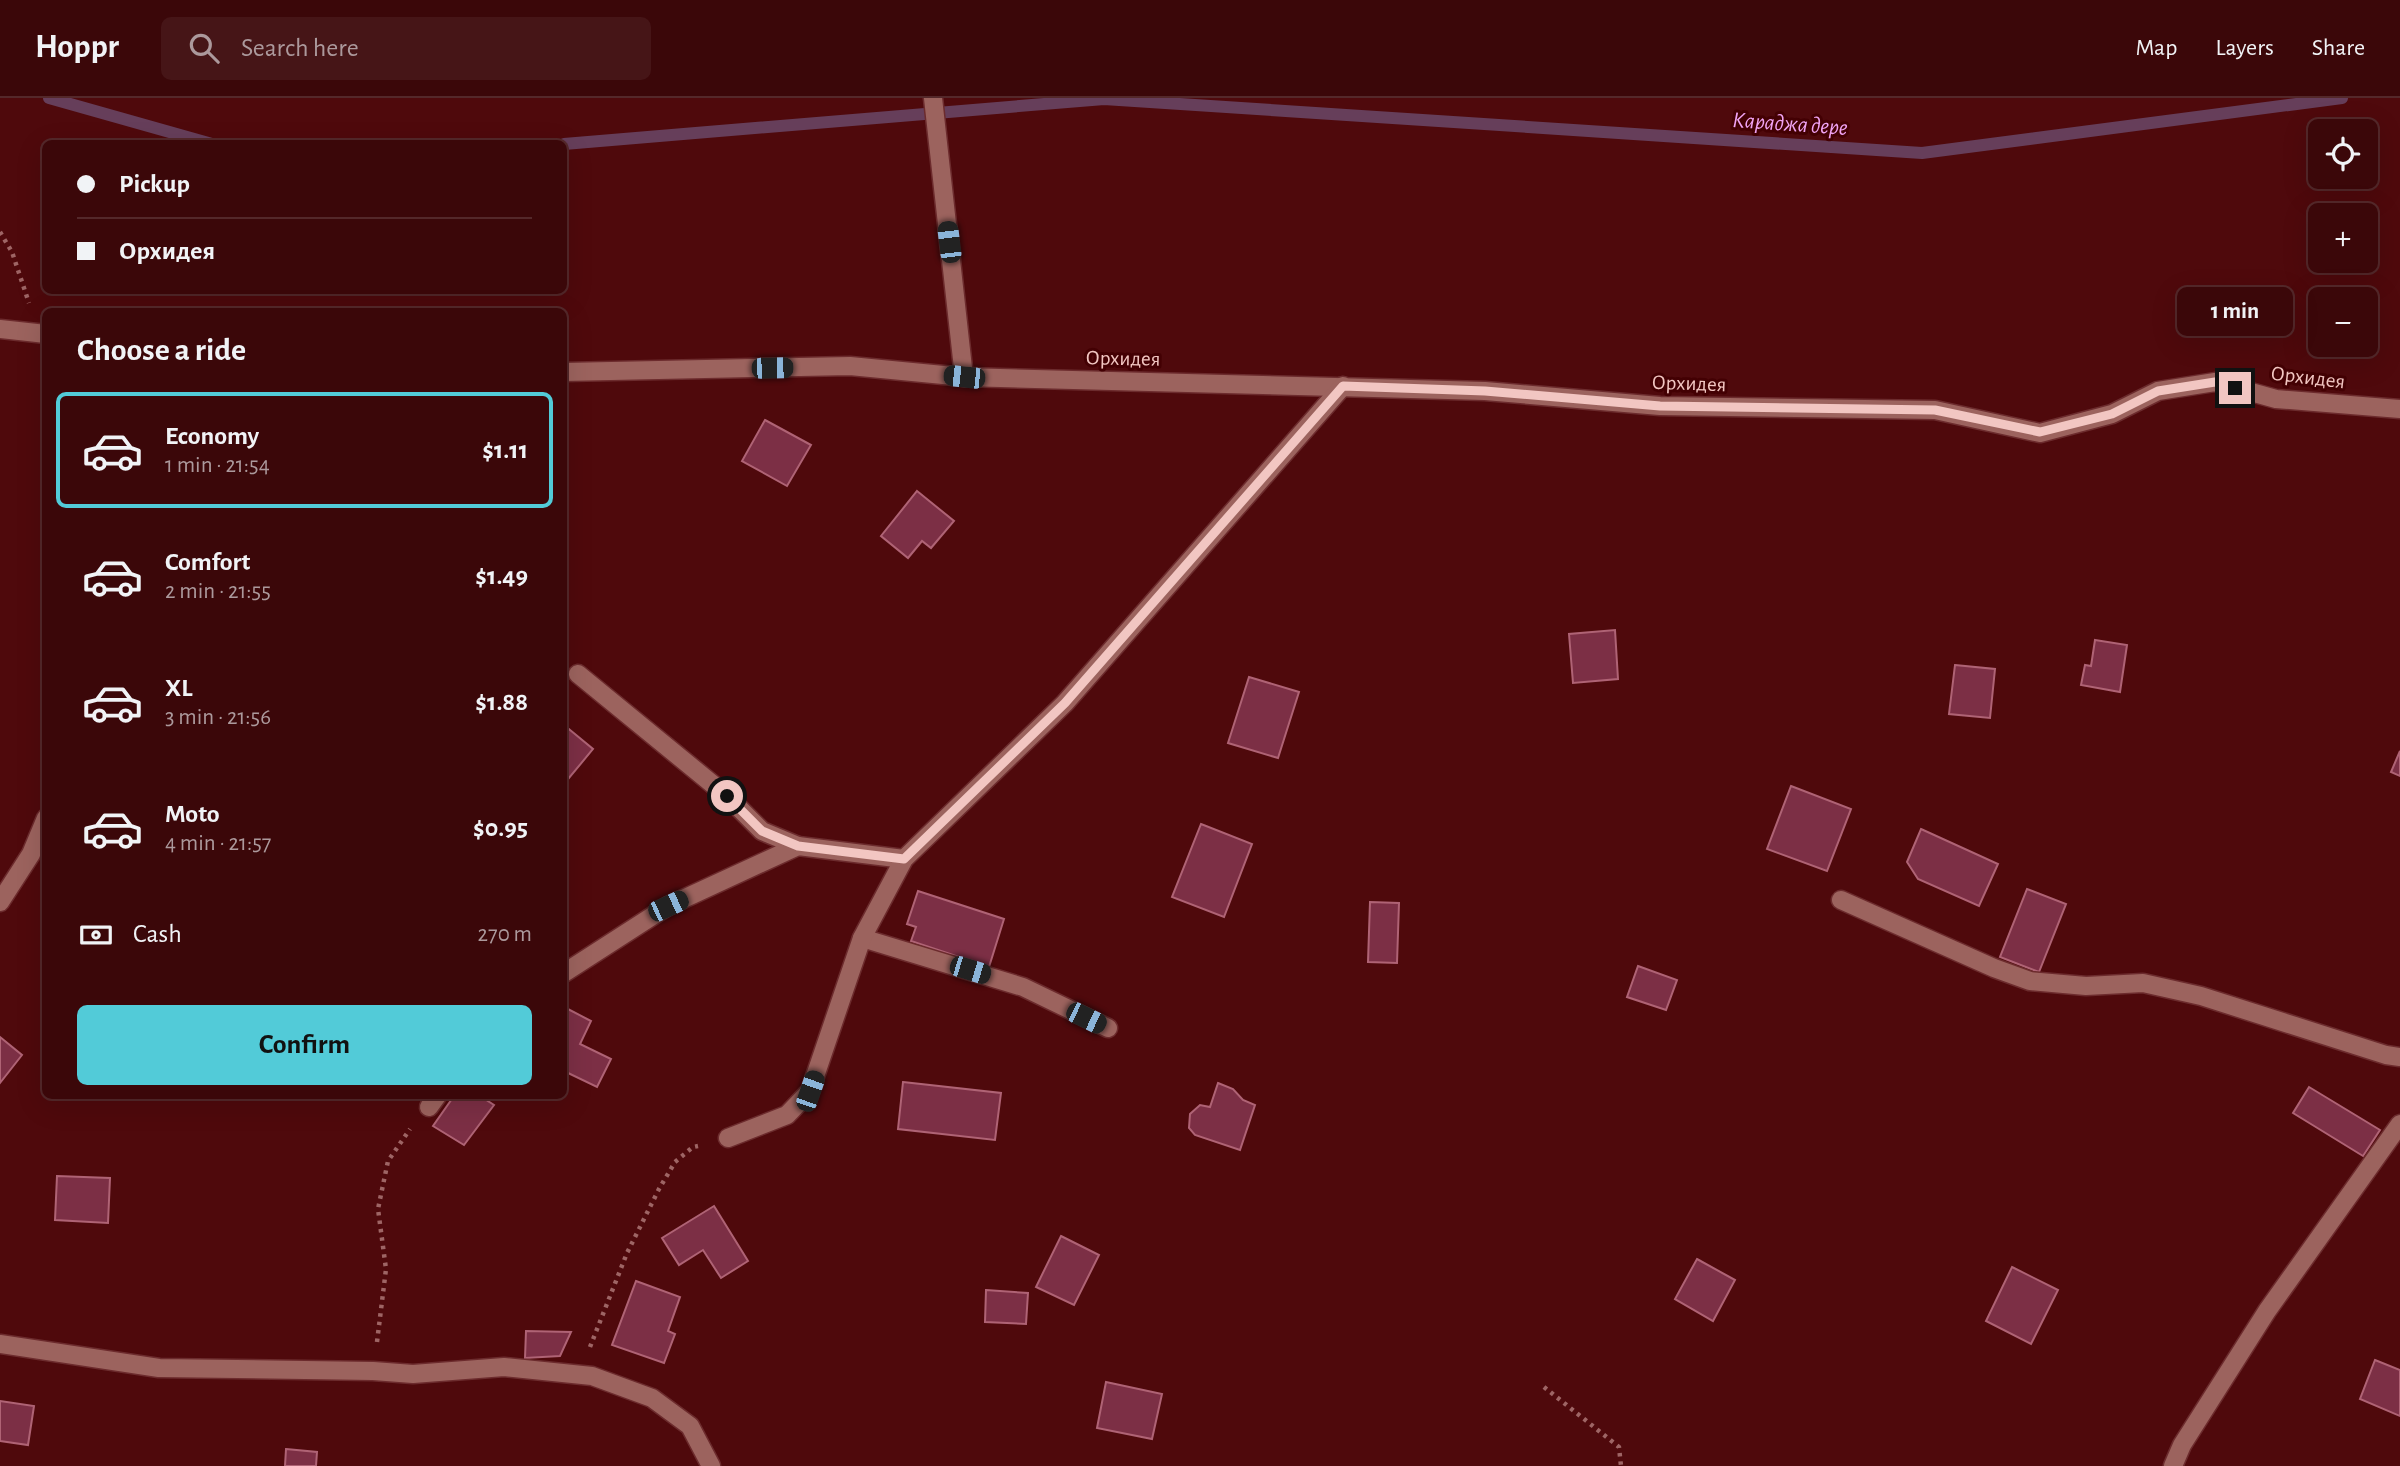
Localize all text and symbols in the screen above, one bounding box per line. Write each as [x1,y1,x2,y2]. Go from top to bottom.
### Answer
search box [161,17,651,80]
icon: search [185,29,223,67]
text: Hoppr [35,31,119,64]
text: Search here [241,35,359,61]
text: Map [2135,36,2177,60]
text: Layers [2215,36,2274,60]
text: Share [2312,36,2365,60]
water label: Караджа дере [1732,109,1848,140]
map controls [2308,119,2378,357]
button: locate [2308,119,2378,189]
text: Pickup [119,171,190,197]
button: + [2308,203,2378,273]
car [937,220,962,264]
text: Орхидея [119,238,215,264]
callout: 1 min [2177,286,2293,336]
button: − [2308,287,2378,357]
text: 1 min [2211,300,2259,323]
text: Choose a ride [77,334,246,366]
street label: Орхидея [1085,347,1161,370]
car [751,357,794,379]
street label: Орхидея [2270,363,2346,392]
car [943,364,986,390]
street label: Орхидея [1651,372,1727,395]
route end [2219,372,2251,404]
icon: car [81,419,144,482]
text: Economy [165,423,259,449]
text: $1.11 [482,437,528,463]
text: 1 min · 21:54 [165,454,270,477]
icon: car [81,545,144,608]
text: Comfort [165,549,250,575]
text: $1.49 [475,563,528,589]
text: 2 min · 21:55 [165,580,271,603]
icon: car [81,671,144,734]
text: XL [165,675,192,701]
text: $1.88 [475,689,528,715]
text: 3 min · 21:56 [165,706,271,729]
route start [711,780,743,812]
icon: car [81,797,144,860]
text: Moto [165,801,220,827]
text: $0.95 [473,815,528,841]
text: 4 min · 21:57 [165,832,271,855]
car [645,888,692,924]
icon: cash [77,916,115,954]
text: Cash [133,921,182,947]
text: 270 m [478,923,532,946]
car [947,954,994,986]
car [1063,999,1110,1037]
button: Confirm [77,1005,532,1085]
car [794,1068,827,1114]

